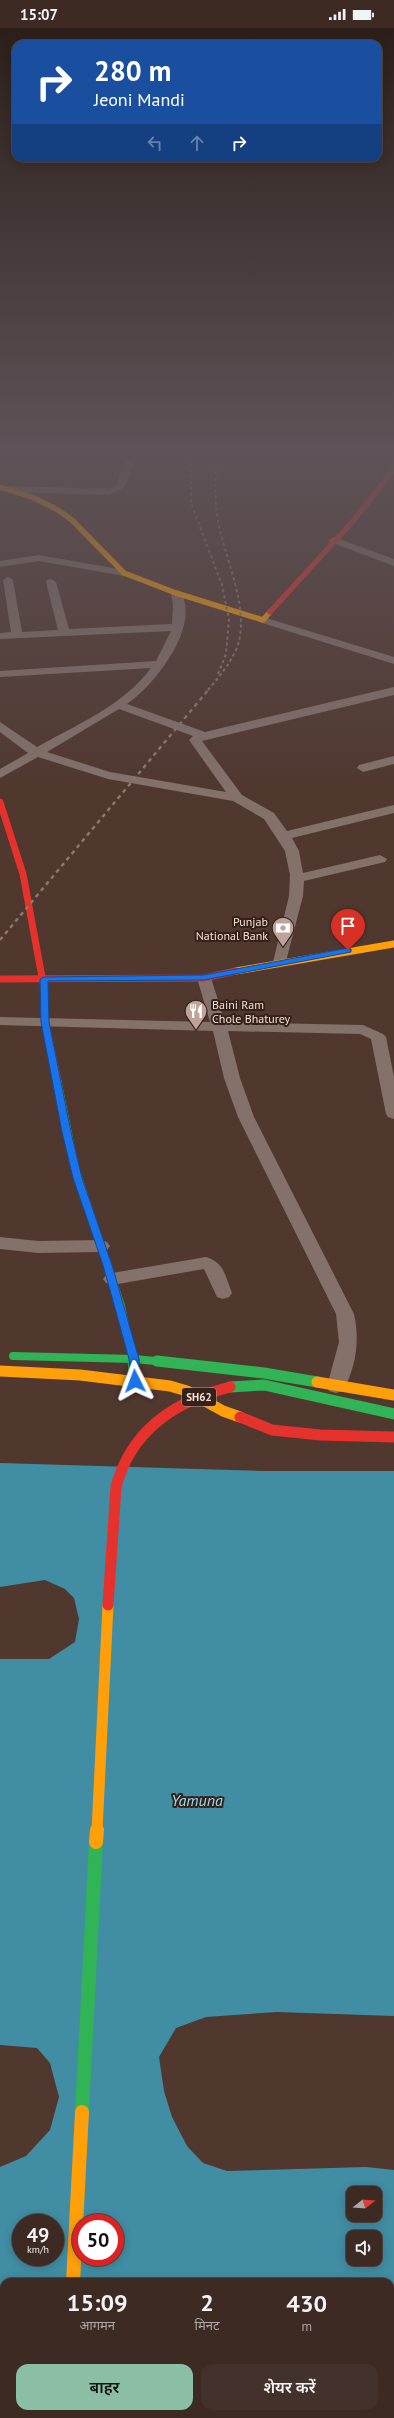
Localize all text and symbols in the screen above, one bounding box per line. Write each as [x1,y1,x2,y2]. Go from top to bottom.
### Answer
text: 15:07 [20,5,58,24]
text: 280 m [94,52,171,89]
icon: right [28,56,80,108]
text: Jeoni Mandi [94,88,185,111]
icon: left [144,132,166,154]
icon: ahead [186,132,208,154]
icon: right [228,132,250,154]
pin [331,909,365,950]
place label: Punjab National Bank [196,914,268,943]
bank icon: Punjab National Bank [270,915,296,948]
icon: arrive [337,915,359,937]
place label: Baini Ram Chole Bhaturey [212,997,291,1026]
restaurant icon: Baini Ram Chole Bhaturey [183,998,209,1031]
position arrow [114,1360,156,1402]
road number: SH62 [182,1388,216,1406]
water label: Yamuna [171,1790,223,1810]
north arrow [346,2186,382,2222]
map controls [346,2186,382,2266]
speed limit sign: 50 [72,2214,124,2266]
text: 49 [27,2222,49,2248]
button: sound [346,2230,382,2266]
text: km/h [27,2243,49,2256]
text: 15:09 [67,2287,128,2318]
text: 2 [200,2287,214,2318]
text: 430 [286,2288,327,2319]
text: आगमन [79,2317,115,2334]
text: मिनट [195,2317,219,2334]
text: m [301,2318,312,2335]
button: बाहर [16,2364,193,2410]
button: शेयर करें [201,2364,378,2410]

